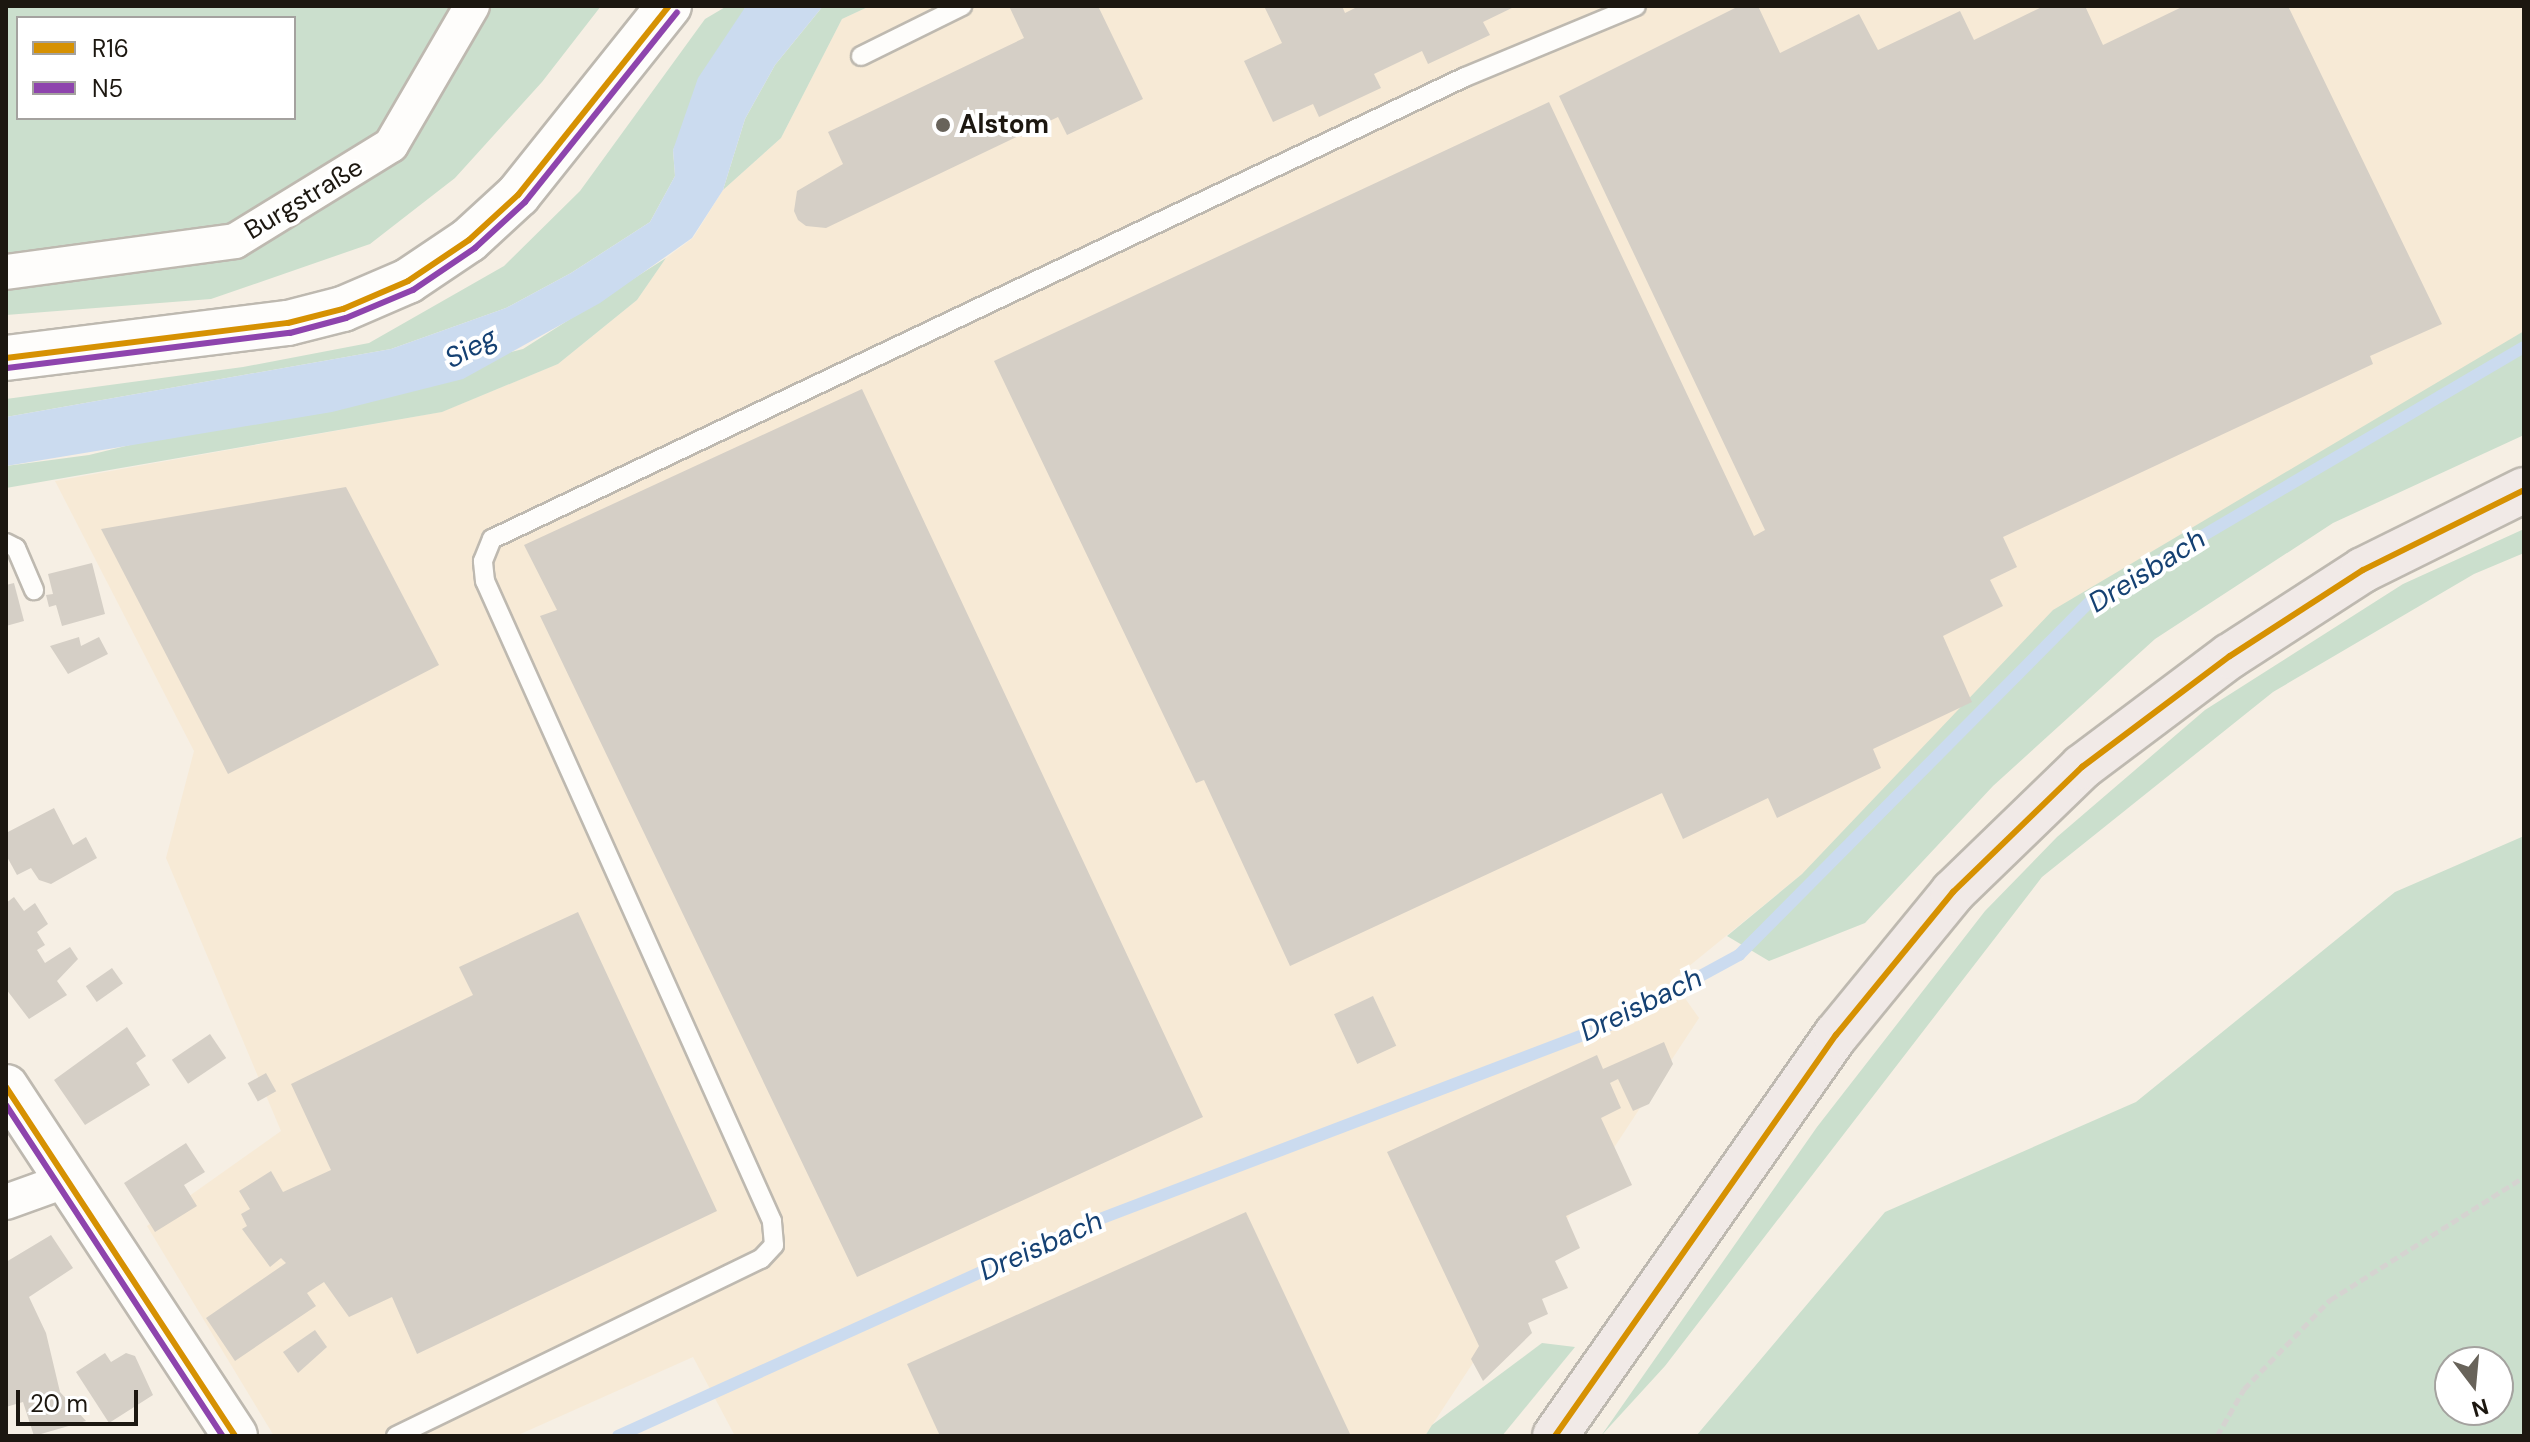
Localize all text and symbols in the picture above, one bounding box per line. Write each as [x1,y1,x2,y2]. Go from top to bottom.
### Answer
legend [16,16,296,120]
text: R16 [92,33,129,64]
text: N5 [92,73,123,104]
place label: Alstom [959,109,1049,141]
marker: Alstom [934,116,952,134]
street label: Burgstraße [239,152,369,246]
water label: Sieg [439,320,503,376]
water label: Dreisbach [2082,522,2212,620]
water label: Dreisbach [1575,961,1707,1049]
water label: Dreisbach [974,1204,1108,1288]
north arrow [2434,1346,2514,1426]
scale bar [20,1374,142,1424]
text: 20 m [30,1388,88,1419]
text: N [2469,1391,2492,1424]

